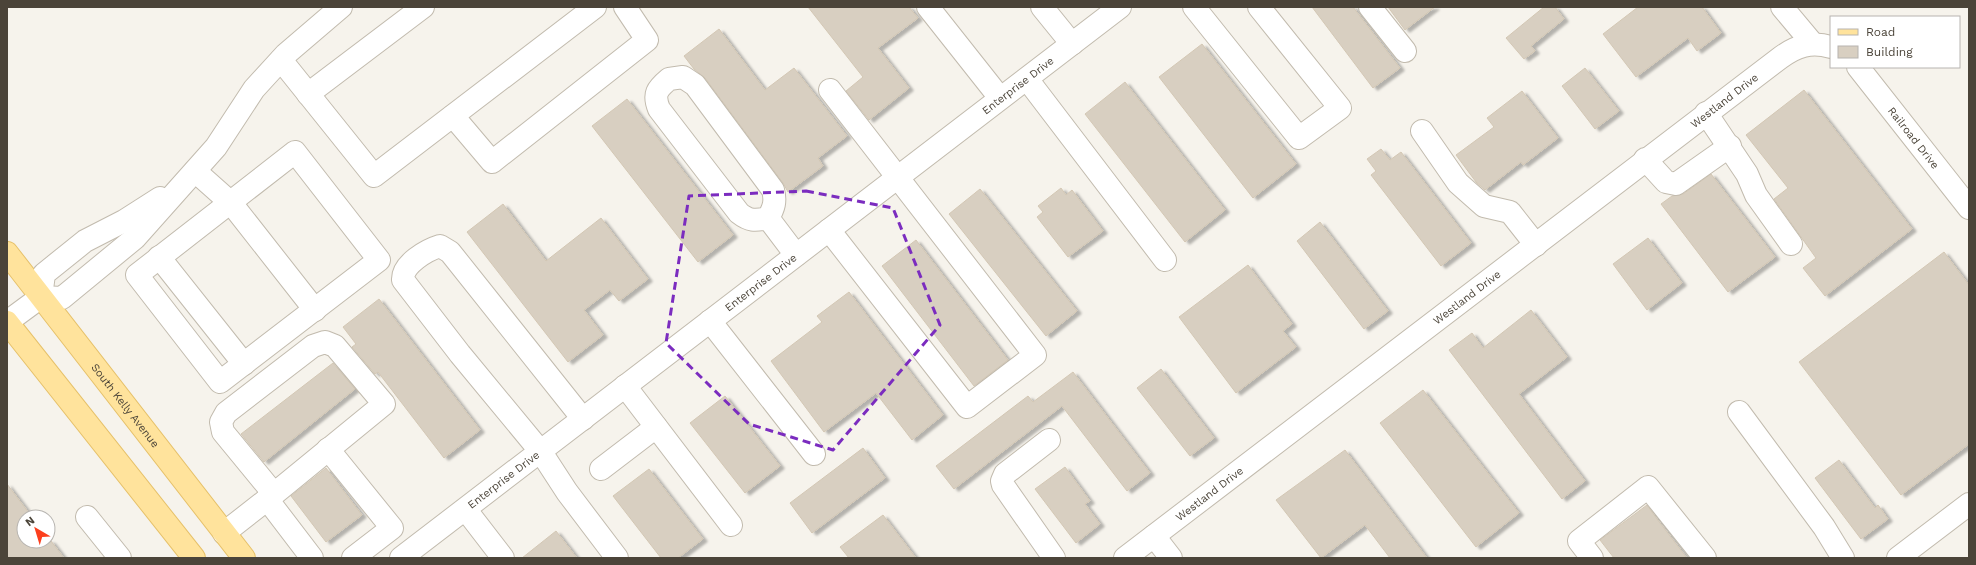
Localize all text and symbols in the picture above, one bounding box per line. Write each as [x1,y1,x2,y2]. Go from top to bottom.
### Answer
legend [1830,16,1960,68]
text: Road [1866,25,1895,39]
text: Building [1866,45,1913,59]
street label: Enterprise Drive [979,54,1056,117]
street label: Westland Drive [1688,71,1761,130]
street label: Railroad Drive [1885,104,1942,171]
street label: Enterprise Drive [722,251,799,314]
street label: Westland Drive [1430,267,1503,327]
street label: South Kelly Avenue [89,361,162,450]
street label: Enterprise Drive [465,448,542,511]
street label: Westland Drive [1173,464,1246,524]
north arrow [16,509,56,549]
text: N [23,514,37,529]

